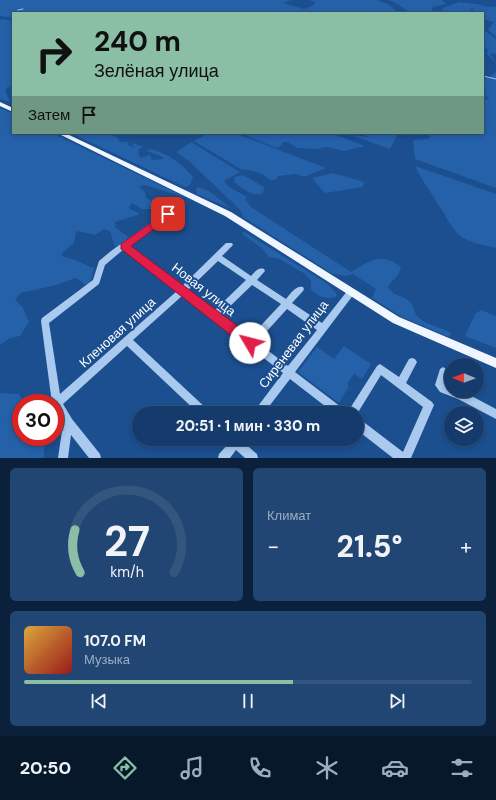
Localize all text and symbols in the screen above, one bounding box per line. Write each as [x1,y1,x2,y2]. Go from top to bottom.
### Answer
text: 240 m [94,23,181,60]
icon: right [28,28,80,80]
text: Зелёная улица [94,59,219,83]
icon: arrive [78,104,100,126]
text: Затем [28,105,70,125]
pin [151,197,185,231]
icon: arrive [157,203,179,225]
street label: Новая улица [168,259,240,320]
street label: Кленовая улица [76,293,160,371]
street label: Сиреневая улица [255,296,332,392]
position arrow [229,322,271,364]
north arrow [444,358,484,398]
map controls [444,358,484,446]
speed limit sign: 30 [12,394,64,446]
button: layers [444,406,484,446]
text: 20:51 · 1 мин · 330 m [176,416,320,436]
text: Климат [267,507,311,524]
text: 27 [103,514,150,568]
text: 21.5° [337,527,402,566]
text: − [267,532,279,561]
text: + [460,532,472,561]
text: km/h [110,562,143,580]
text: 107.0 FM [84,631,146,651]
text: Музыка [84,651,130,668]
icon: previous [88,690,110,712]
icon: pause [237,690,259,712]
icon: next [386,690,408,712]
icon: directions [111,754,139,782]
icon: music [178,754,206,782]
icon: phone [246,754,274,782]
icon: climate [313,754,341,782]
icon: car [381,754,409,782]
icon: filters [448,754,476,782]
text: 20:50 [20,756,71,780]

